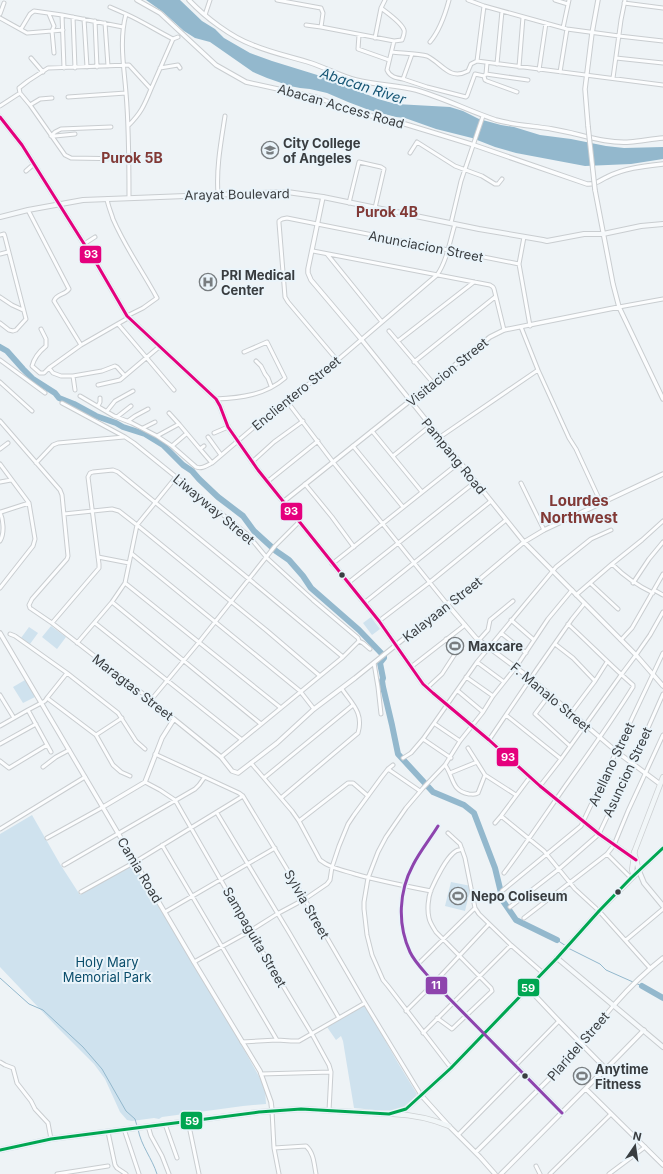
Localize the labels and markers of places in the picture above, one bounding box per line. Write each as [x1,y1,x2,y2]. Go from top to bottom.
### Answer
place label: City College of Angeles [283,135,361,166]
school or university icon: City College of Angeles [260,140,280,160]
place label: PRI Medical Center [221,267,295,298]
hospital icon: PRI Medical Center [198,272,218,292]
unlabelled marker [337,570,347,580]
sports icon: Maxcare [445,636,465,656]
place label: Maxcare [468,638,523,654]
sports icon: Nepo Coliseum [448,886,468,906]
unlabelled marker [613,887,623,897]
place label: Nepo Coliseum [471,888,568,904]
place label: Anytime Fitness [595,1061,649,1092]
sports icon: Anytime Fitness [572,1066,592,1086]
unlabelled marker [520,1071,530,1081]

